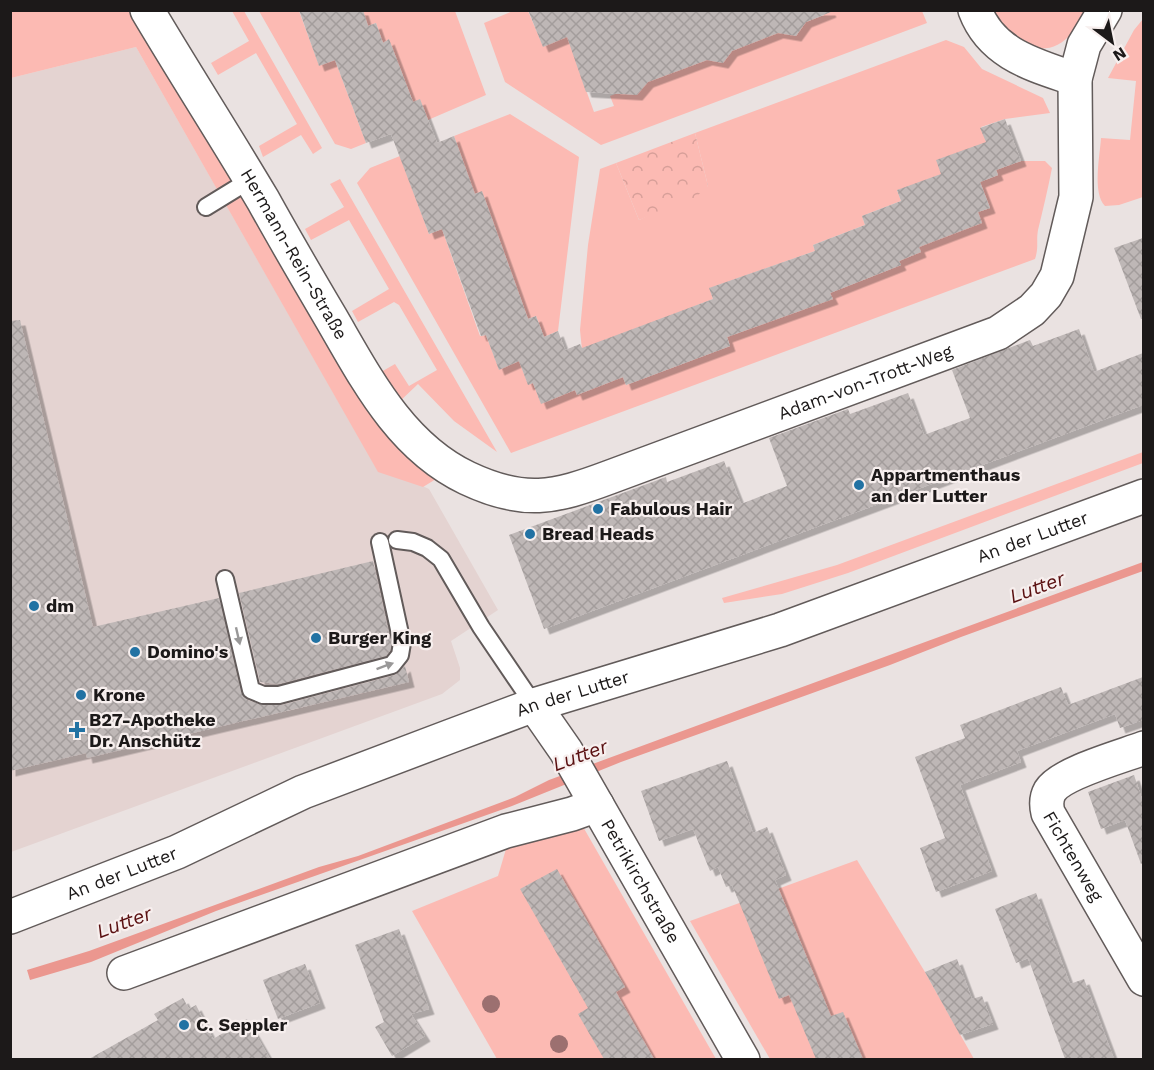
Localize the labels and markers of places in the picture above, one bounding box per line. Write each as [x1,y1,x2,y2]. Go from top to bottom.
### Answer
place label: Appartmenthaus an der Lutter [871,464,1021,506]
marker: Appartmenthaus an der Lutter [852,478,866,492]
place label: Fabulous Hair [610,498,733,519]
marker: Fabulous Hair [591,502,605,516]
place label: Bread Heads [542,523,655,544]
marker: Bread Heads [523,527,537,541]
place label: dm [46,595,74,616]
marker: dm [27,599,41,613]
place label: Burger King [328,627,432,648]
marker: Burger King [309,631,323,645]
place label: Domino's [147,641,229,662]
marker: Domino's [128,645,142,659]
place label: Krone [93,684,145,705]
marker: Krone [74,688,88,702]
place label: B27-Apotheke Dr. Anschütz [89,709,216,751]
marker: B27-Apotheke Dr. Anschütz [70,723,84,737]
place label: C. Seppler [196,1014,287,1035]
marker: C. Seppler [177,1018,191,1032]

